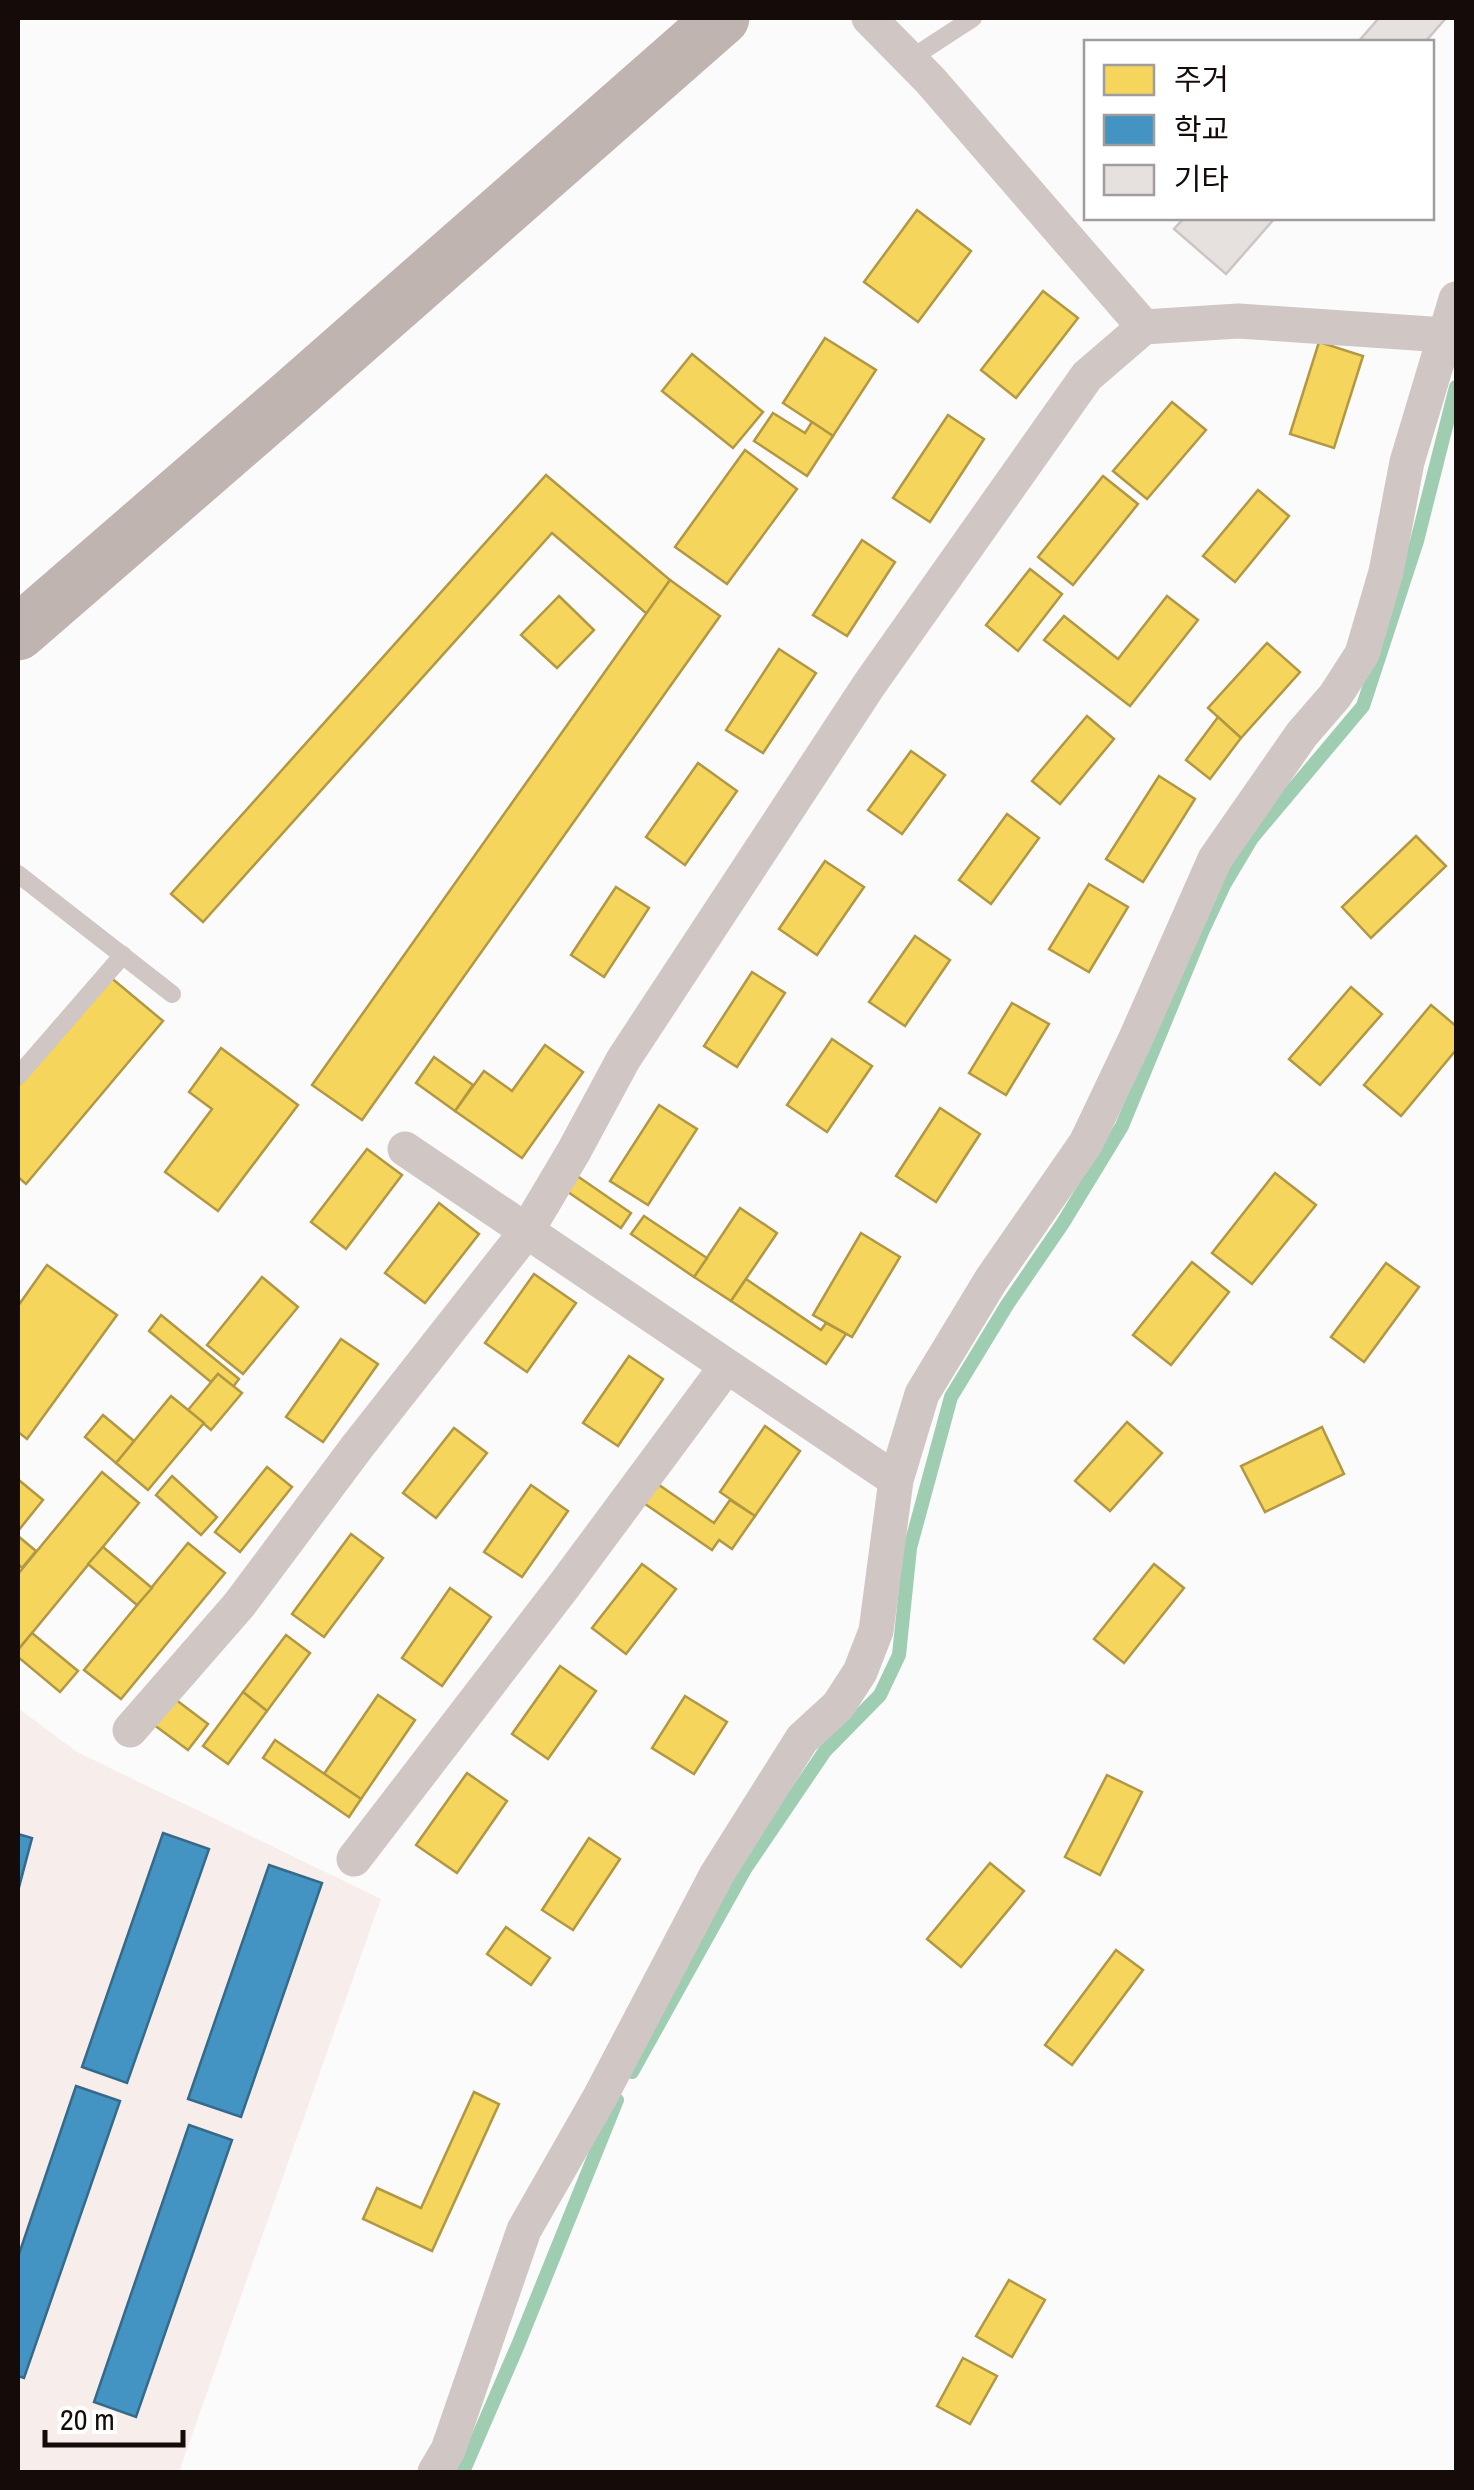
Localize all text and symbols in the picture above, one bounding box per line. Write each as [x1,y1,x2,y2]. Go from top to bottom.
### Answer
legend [1084,40,1434,220]
text: 주거 [1174,59,1229,99]
text: 학교 [1174,109,1229,149]
text: 기타 [1174,159,1229,199]
scale bar [45,2385,182,2447]
text: 20 m [60,2399,115,2439]

